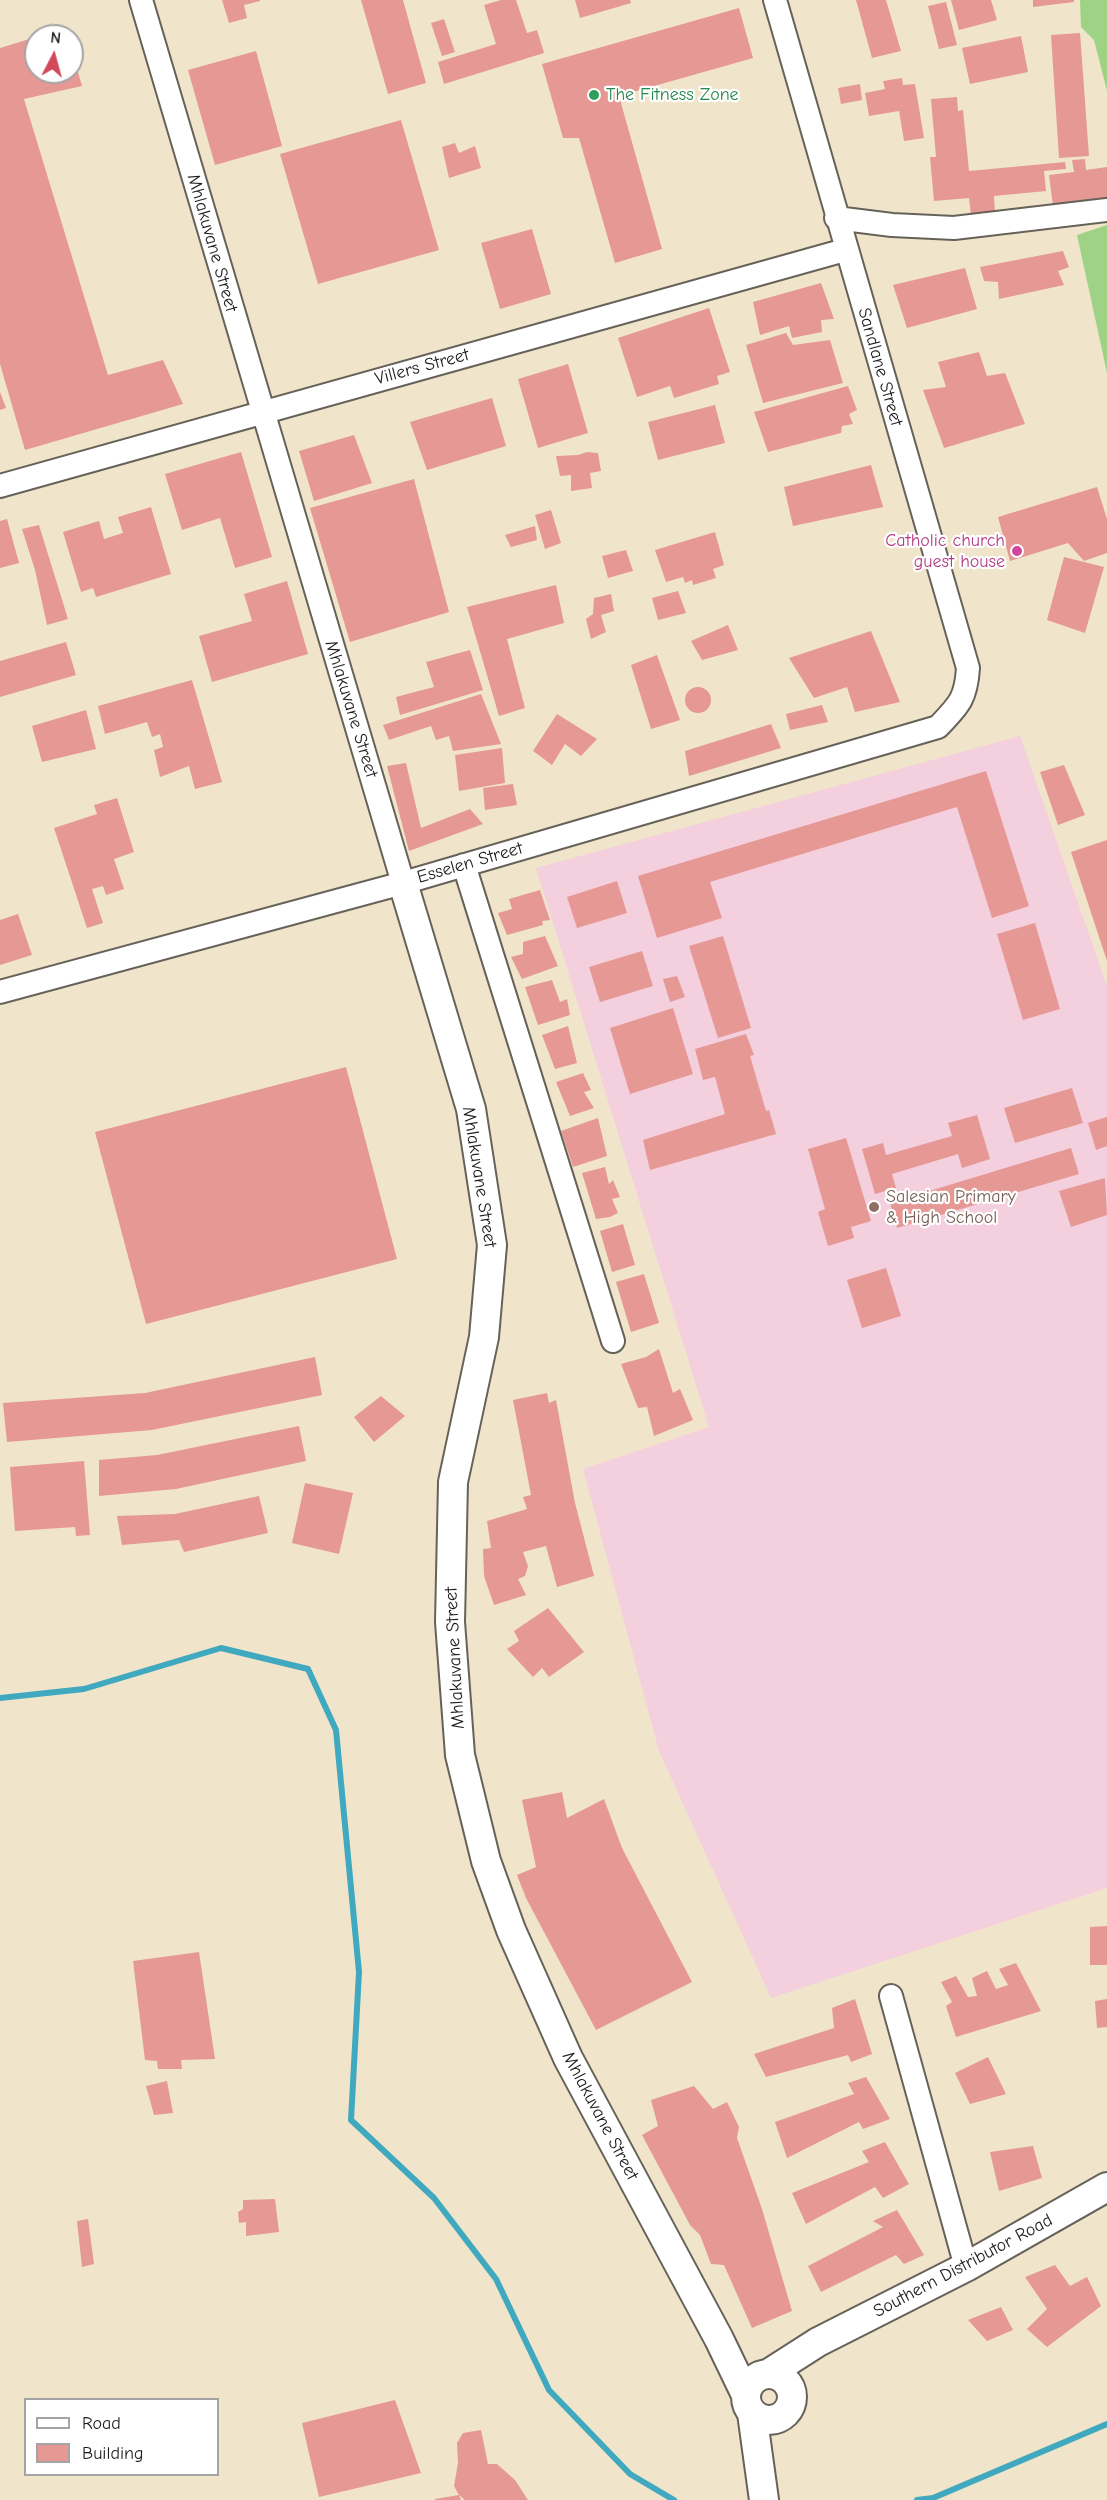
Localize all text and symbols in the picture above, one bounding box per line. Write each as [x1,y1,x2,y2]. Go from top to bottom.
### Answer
north arrow [24,24,84,84]
text: N [50,29,62,48]
place label: The Fitness Zone [606,84,739,106]
marker: The Fitness Zone [587,88,601,102]
street label: Mhlakuvane Street [182,172,242,314]
street label: Sandlane Street [853,305,907,429]
street label: Villers Street [373,344,471,390]
place label: Catholic church guest house [885,530,1005,572]
marker: Catholic church guest house [1010,544,1024,558]
street label: Mhlakuvane Street [320,638,382,780]
street label: Esselen Street [415,838,525,888]
street label: Mhlakuvane Street [457,1105,501,1249]
place label: Salesian Primary & High School [886,1186,1016,1228]
marker: Salesian Primary & High School [867,1200,881,1214]
street label: Mhlakuvane Street [440,1586,470,1730]
street label: Mhlakuvane Street [557,2048,643,2184]
street label: Southern Distributor Road [870,2210,1056,2322]
legend [24,2398,219,2476]
text: Road [82,2413,121,2434]
text: Building [82,2443,144,2464]

